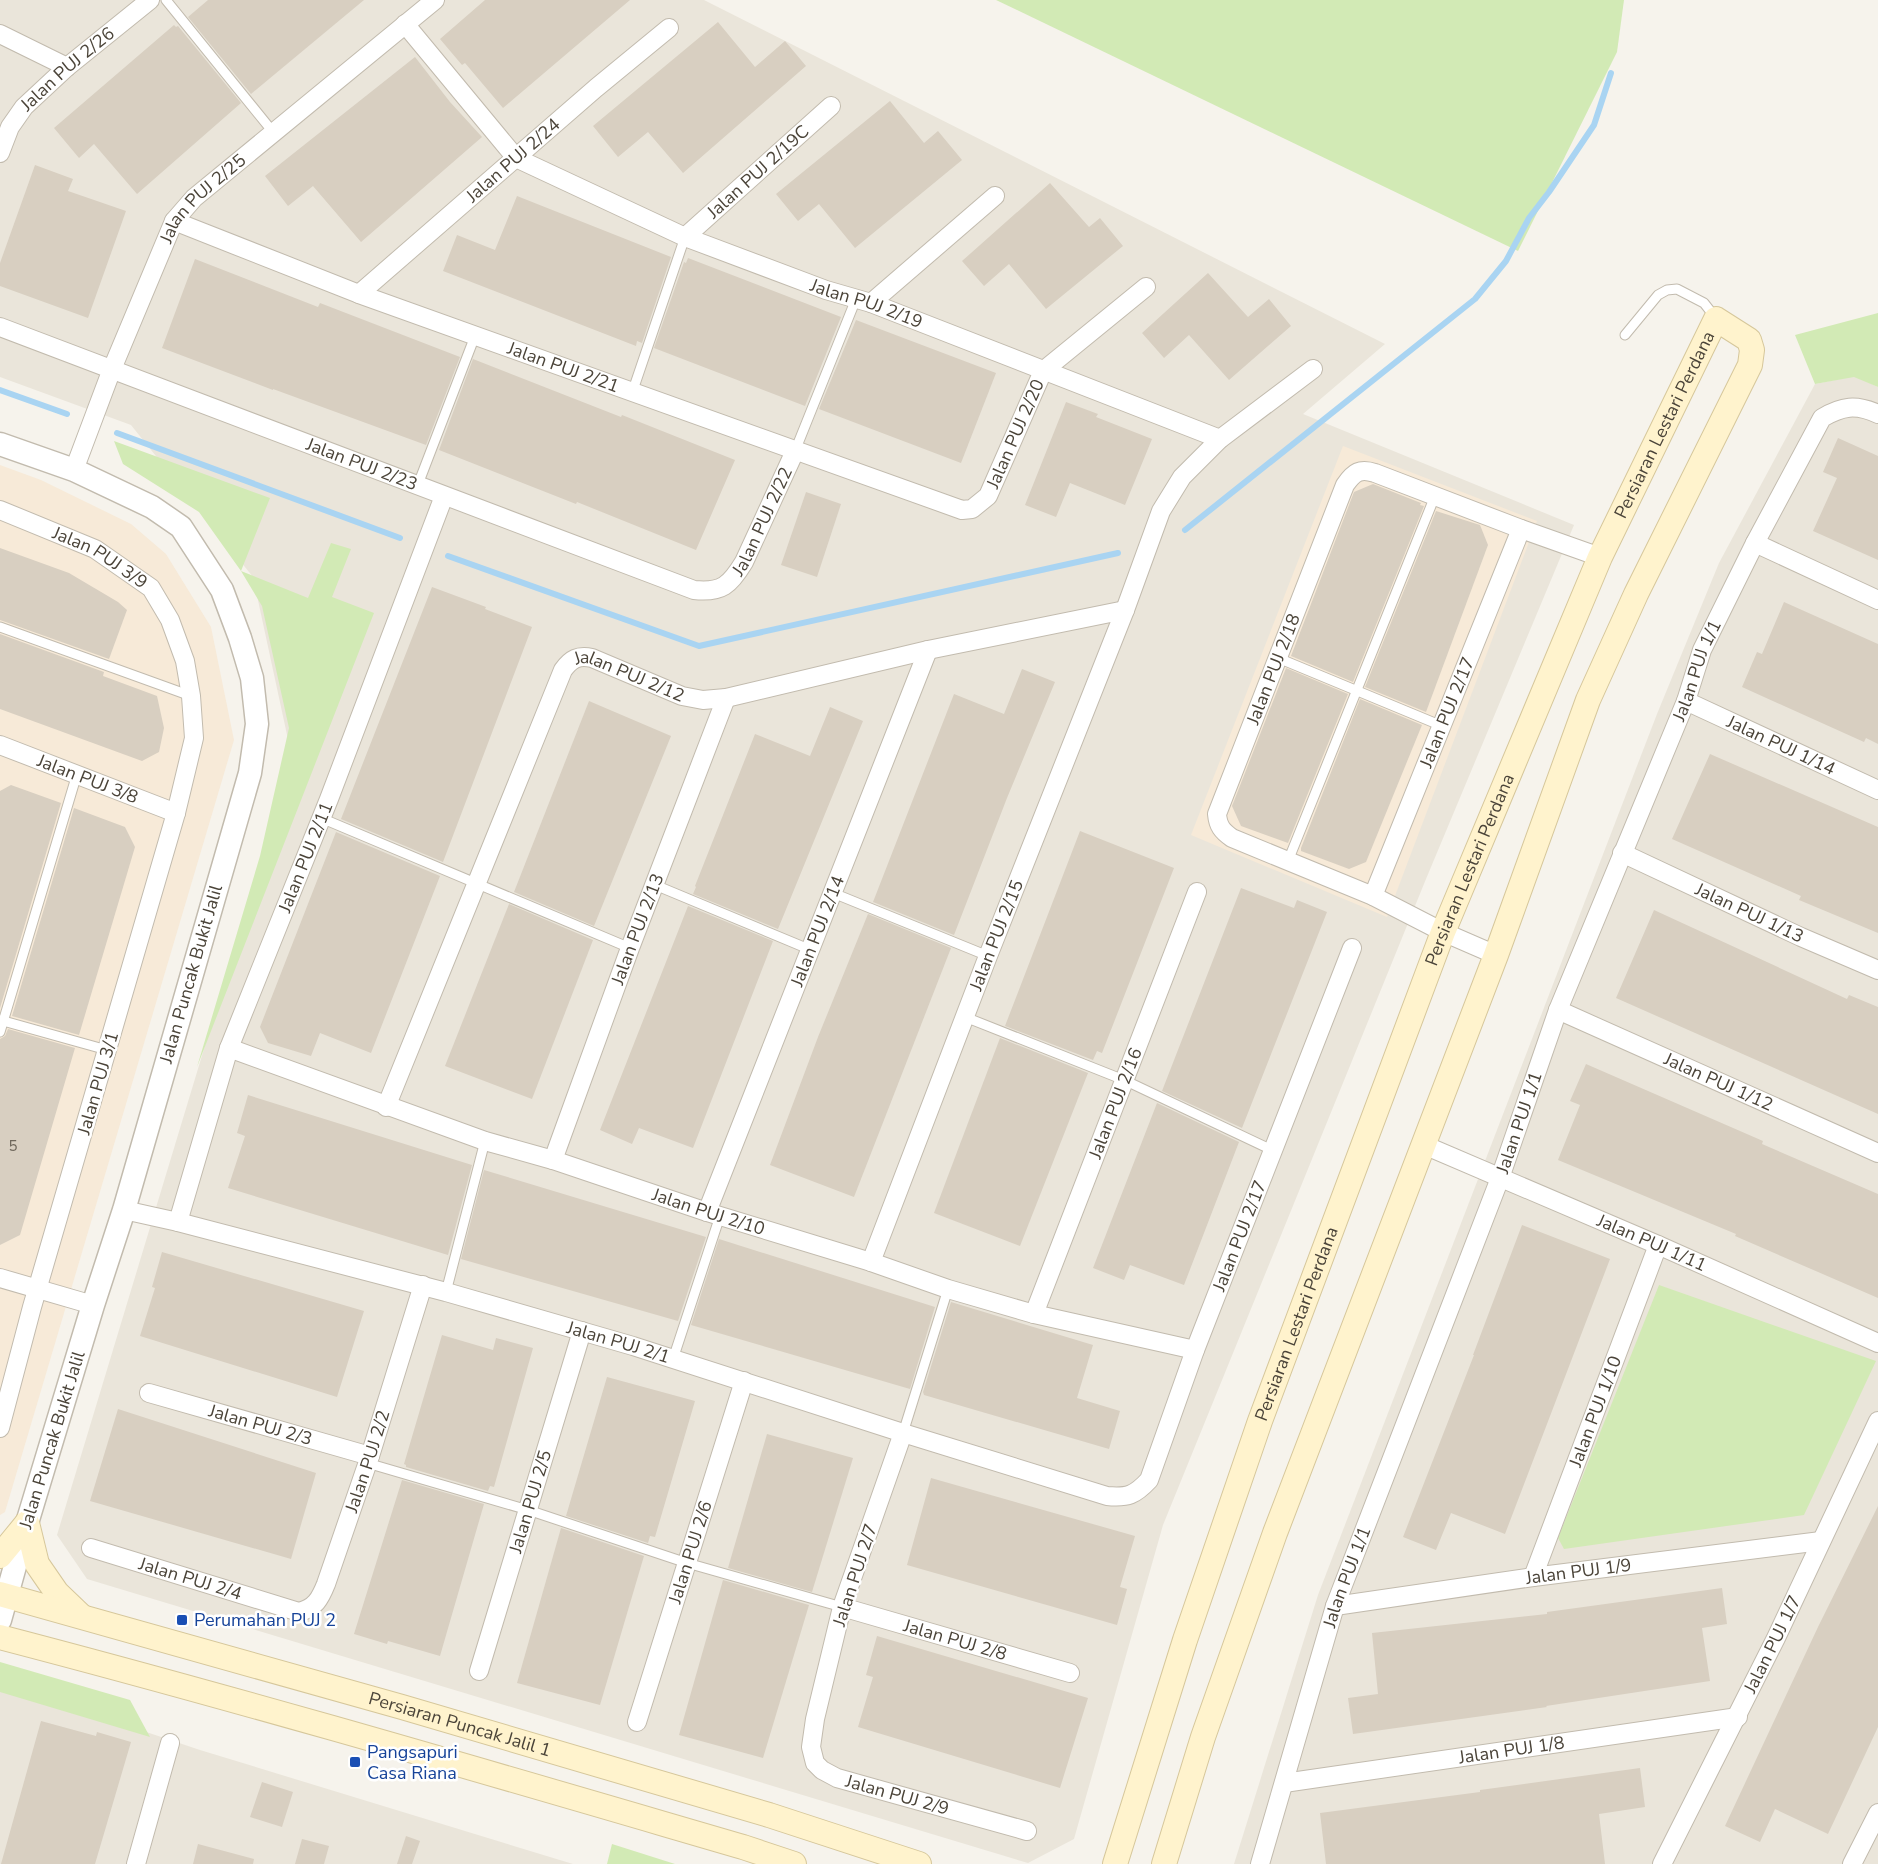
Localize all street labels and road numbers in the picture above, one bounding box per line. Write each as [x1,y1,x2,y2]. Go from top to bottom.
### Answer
street label: Jalan PUJ 2/26 [14,21,119,117]
street label: Jalan PUJ 2/24 [460,113,565,208]
street label: Jalan PUJ 2/19C [701,119,814,224]
street label: Jalan PUJ 2/25 [154,148,251,248]
street label: Jalan PUJ 2/19 [806,273,926,334]
street label: Persiaran Lestari Perdana [1609,327,1720,522]
street label: Jalan PUJ 2/21 [503,336,623,398]
street label: Jalan PUJ 2/20 [980,375,1050,493]
street label: Jalan PUJ 2/23 [302,432,421,496]
street label: Jalan PUJ 2/22 [726,463,798,581]
street label: Jalan PUJ 3/9 [48,520,152,594]
street label: Jalan PUJ 2/18 [1241,610,1306,729]
street label: Jalan PUJ 1/1 [1667,616,1727,726]
street label: Jalan PUJ 2/12 [570,645,688,708]
street label: Jalan PUJ 2/17 [1414,654,1480,772]
street label: Jalan PUJ 1/14 [1722,709,1840,781]
street label: Jalan PUJ 3/8 [33,748,142,809]
street label: Persiaran Lestari Perdana [1419,770,1520,969]
street label: Jalan PUJ 2/11 [272,798,339,917]
street label: Jalan PUJ 2/13 [605,870,670,989]
street label: Jalan PUJ 2/14 [785,872,850,991]
street label: Jalan PUJ 2/15 [964,876,1029,995]
street label: Jalan PUJ 1/13 [1691,877,1808,949]
street label: Jalan Puncak Bukit Jalil [154,881,228,1067]
street label: Jalan PUJ 3/1 [72,1029,124,1138]
street label: Jalan PUJ 2/16 [1083,1044,1148,1163]
street label: Jalan PUJ 1/12 [1659,1047,1777,1117]
street label: Jalan PUJ 1/1 [1490,1068,1548,1178]
street label: Jalan PUJ 2/17 [1207,1177,1272,1296]
street label: Jalan PUJ 2/10 [648,1182,768,1241]
street label: Jalan PUJ 1/11 [1593,1208,1710,1277]
street label: Persiaran Lestari Perdana [1249,1223,1344,1424]
street label: Jalan PUJ 2/1 [563,1315,673,1369]
street label: Jalan Puncak Bukit Jalil [13,1348,91,1533]
street label: Jalan PUJ 1/10 [1563,1352,1627,1471]
street label: Jalan PUJ 2/3 [205,1398,315,1451]
street label: Jalan PUJ 2/2 [339,1407,395,1517]
street label: Jalan PUJ 2/5 [503,1447,557,1557]
street label: Jalan PUJ 2/6 [663,1498,718,1607]
street label: Jalan PUJ 2/7 [827,1521,883,1630]
street label: Jalan PUJ 1/1 [1317,1523,1377,1631]
street label: Jalan PUJ 2/4 [135,1551,245,1606]
street label: Jalan PUJ 1/9 [1523,1553,1633,1590]
street label: Jalan PUJ 1/7 [1738,1591,1806,1698]
street label: Jalan PUJ 2/8 [900,1613,1010,1666]
street label: Persiaran Puncak Jalil 1 [366,1686,554,1762]
street label: Jalan PUJ 1/8 [1456,1730,1566,1770]
street label: Jalan PUJ 2/9 [842,1769,952,1821]

